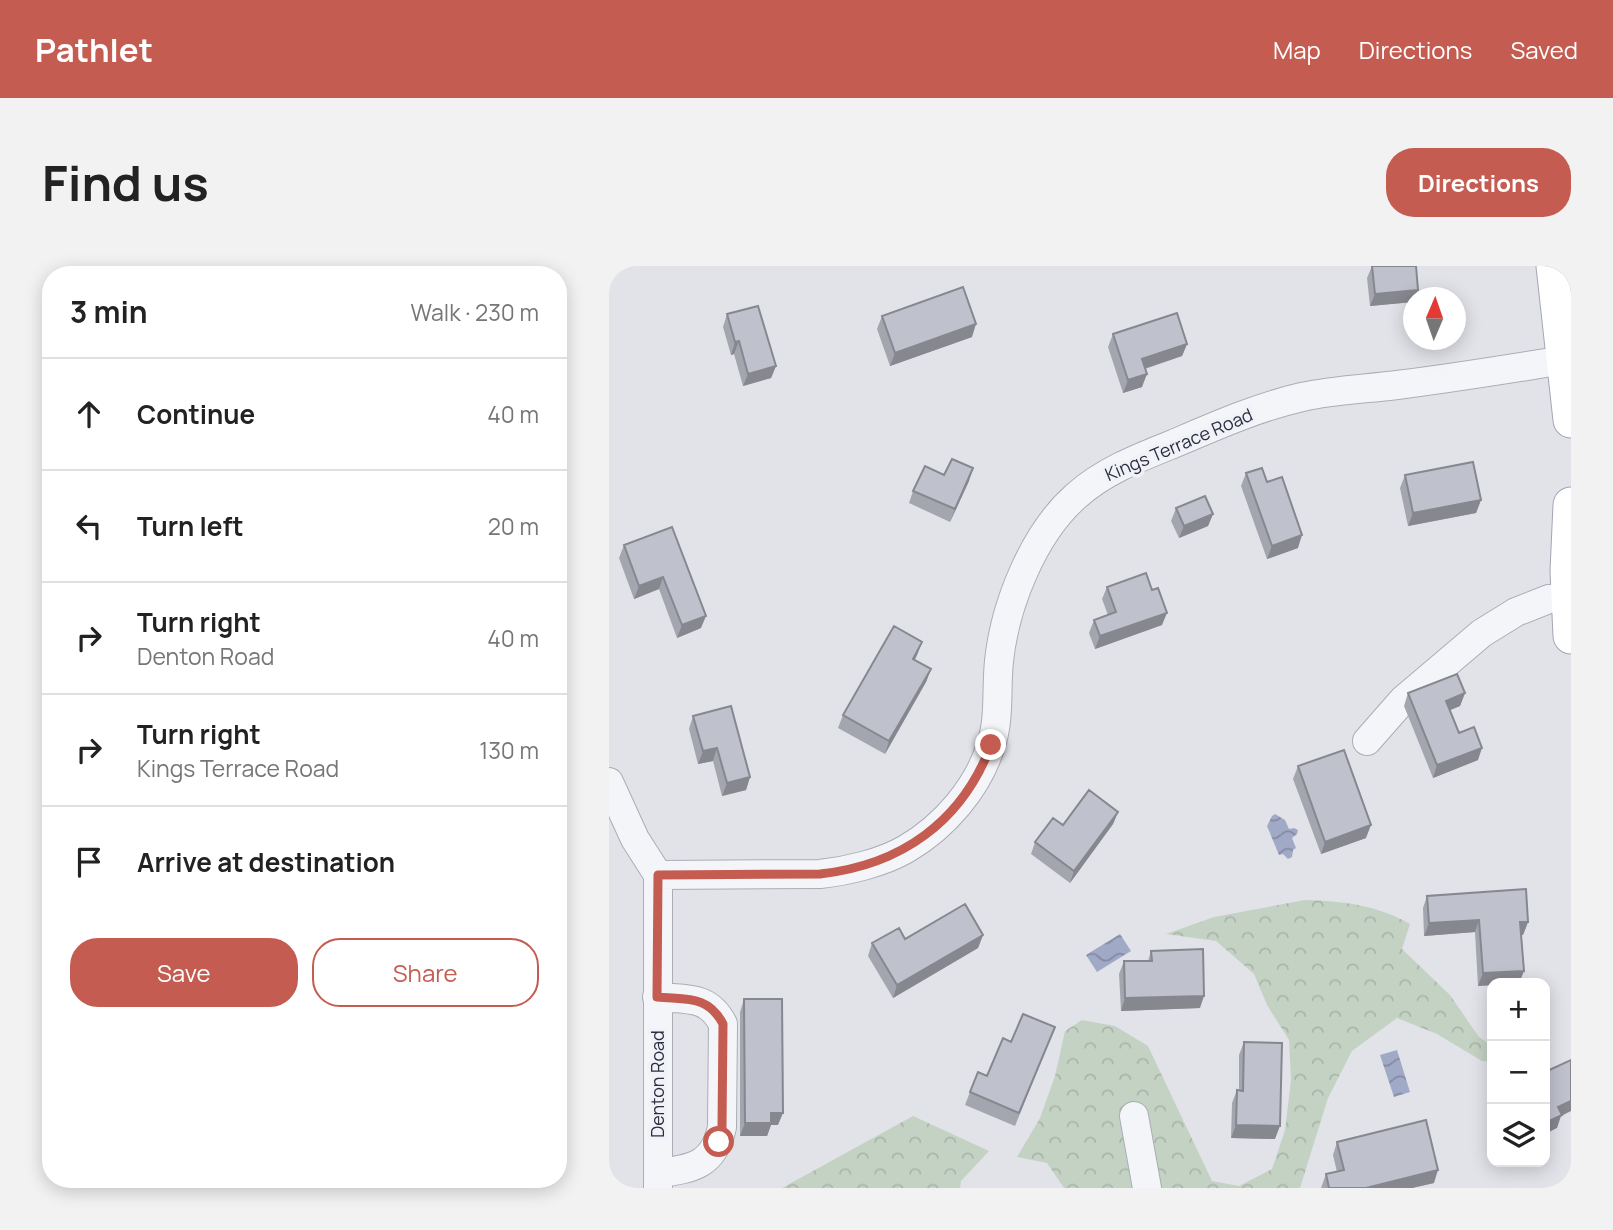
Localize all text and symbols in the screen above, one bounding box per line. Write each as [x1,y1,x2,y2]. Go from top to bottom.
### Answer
text: Pathlet [35,27,153,72]
text: Map [1273,33,1321,66]
text: Directions [1359,33,1472,66]
text: Saved [1510,33,1578,66]
button: Directions [1386,148,1571,217]
text: Find us [42,149,209,216]
north arrow [1403,287,1466,350]
text: 3 min [70,291,148,332]
text: Walk · 230 m [411,296,539,328]
icon: ahead [70,395,108,433]
text: Continue [137,396,255,432]
text: 40 m [487,398,539,430]
street label: Kings Terrace Road [1101,402,1256,486]
icon: left [70,507,108,545]
text: Turn left [137,508,244,544]
text: 20 m [488,510,539,542]
text: Turn right [137,604,261,640]
icon: right [70,619,108,657]
text: 40 m [487,622,539,654]
text: Denton Road [137,640,274,672]
text: Turn right [137,716,261,752]
route end [975,729,1006,760]
icon: right [70,731,108,769]
text: 130 m [479,734,539,766]
text: Kings Terrace Road [137,752,339,784]
icon: arrive [70,843,108,881]
text: Arrive at destination [137,844,395,880]
button: Save [70,938,298,1007]
button: Share [312,938,539,1007]
map controls [1487,978,1550,1167]
button: + [1487,978,1550,1041]
street label: Denton Road [645,1030,669,1138]
button: − [1487,1041,1550,1104]
button: layers [1487,1104,1550,1167]
route start [703,1126,734,1157]

